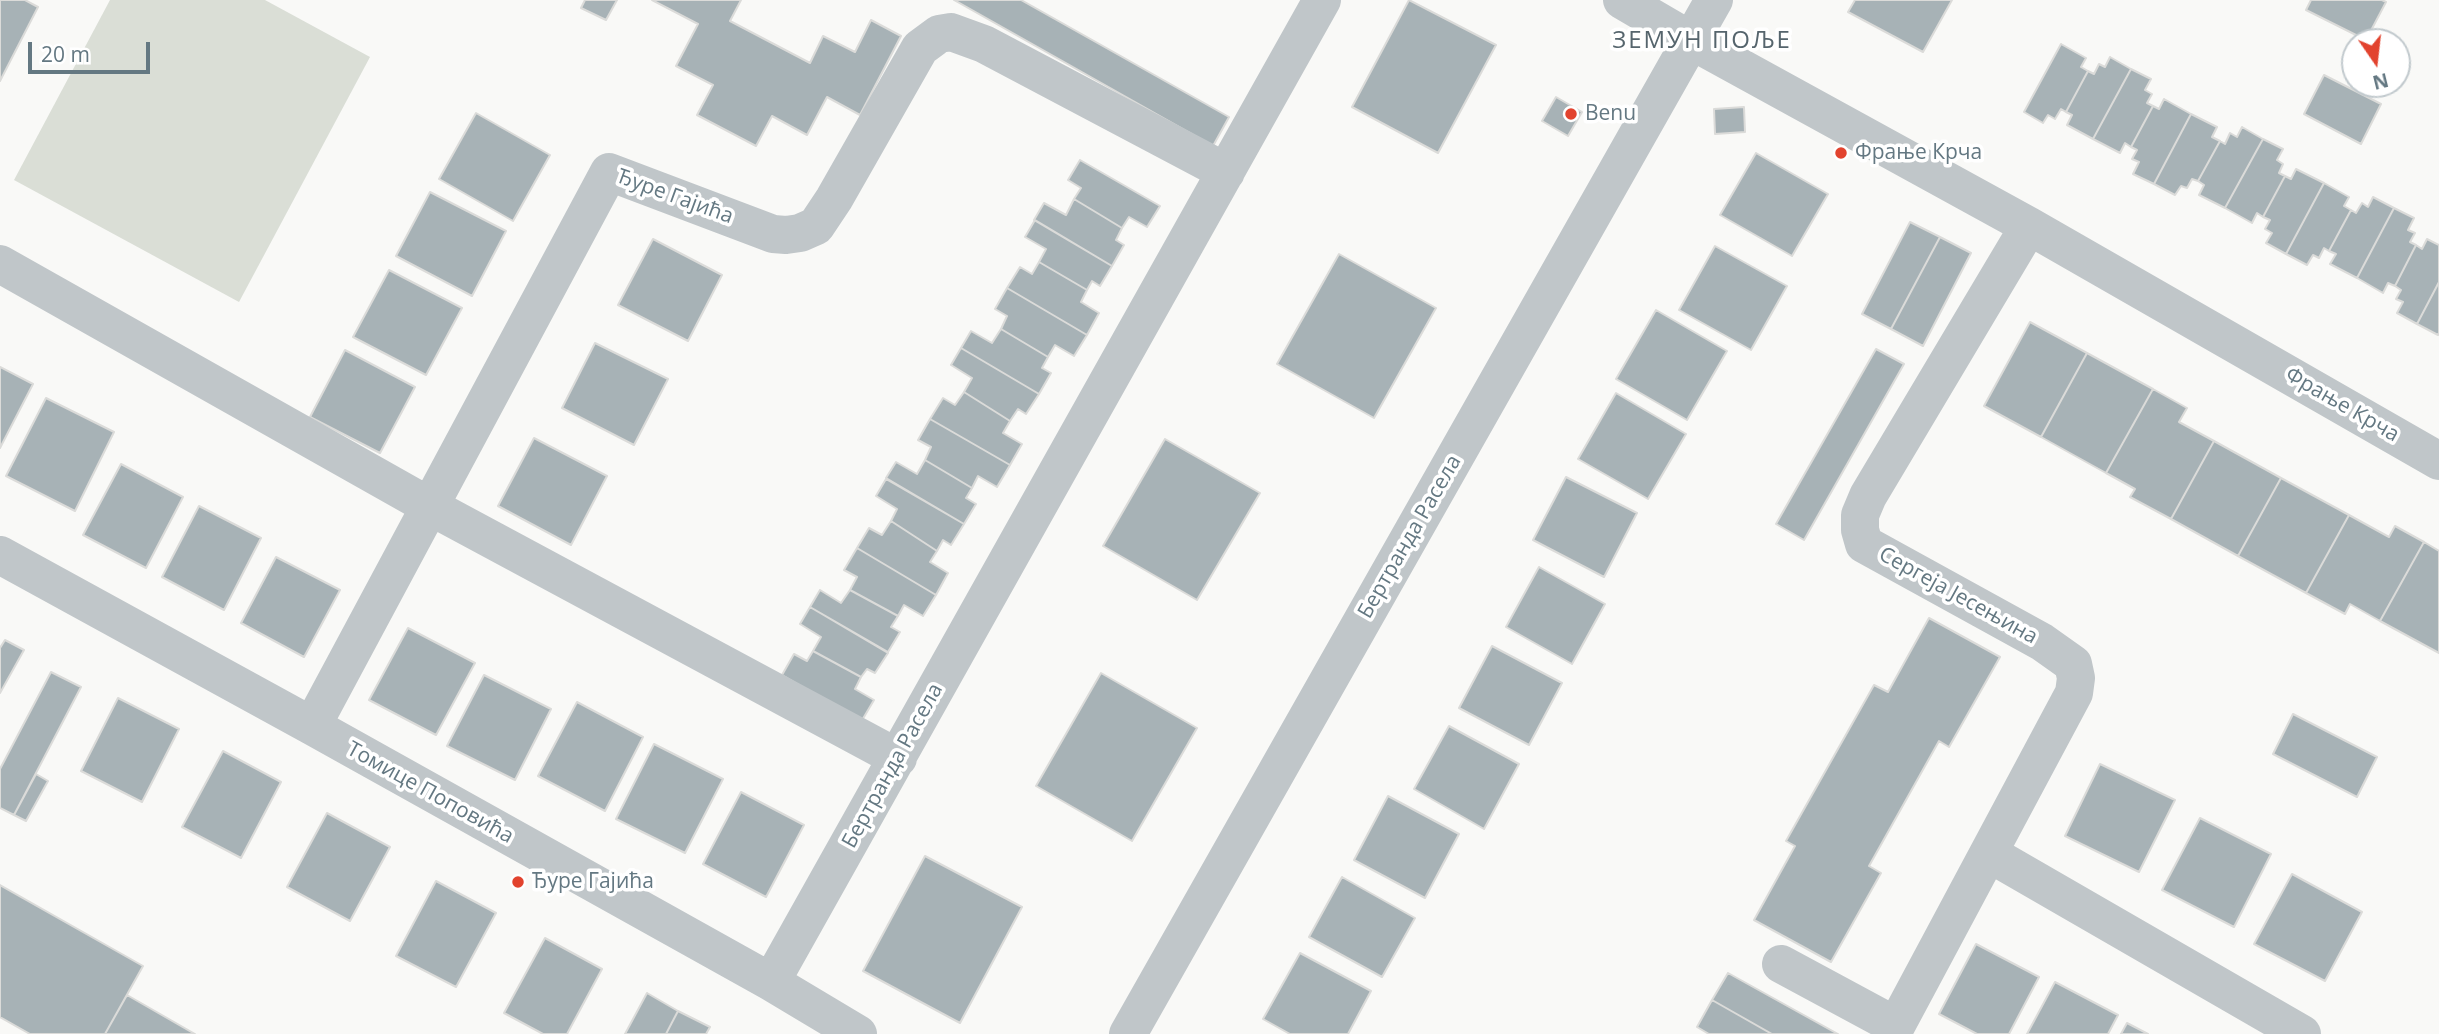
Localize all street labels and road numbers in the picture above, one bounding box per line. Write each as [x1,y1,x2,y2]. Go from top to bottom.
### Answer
street label: Ђуре Гајића [613,164,737,230]
street label: Фрање Крча [2281,362,2403,448]
street label: Бертранда Расела [1353,451,1467,623]
street label: Сергеја Јесењина [1874,542,2042,650]
street label: Бертранда Расела [837,679,949,853]
street label: Томице Поповића [342,737,518,849]

